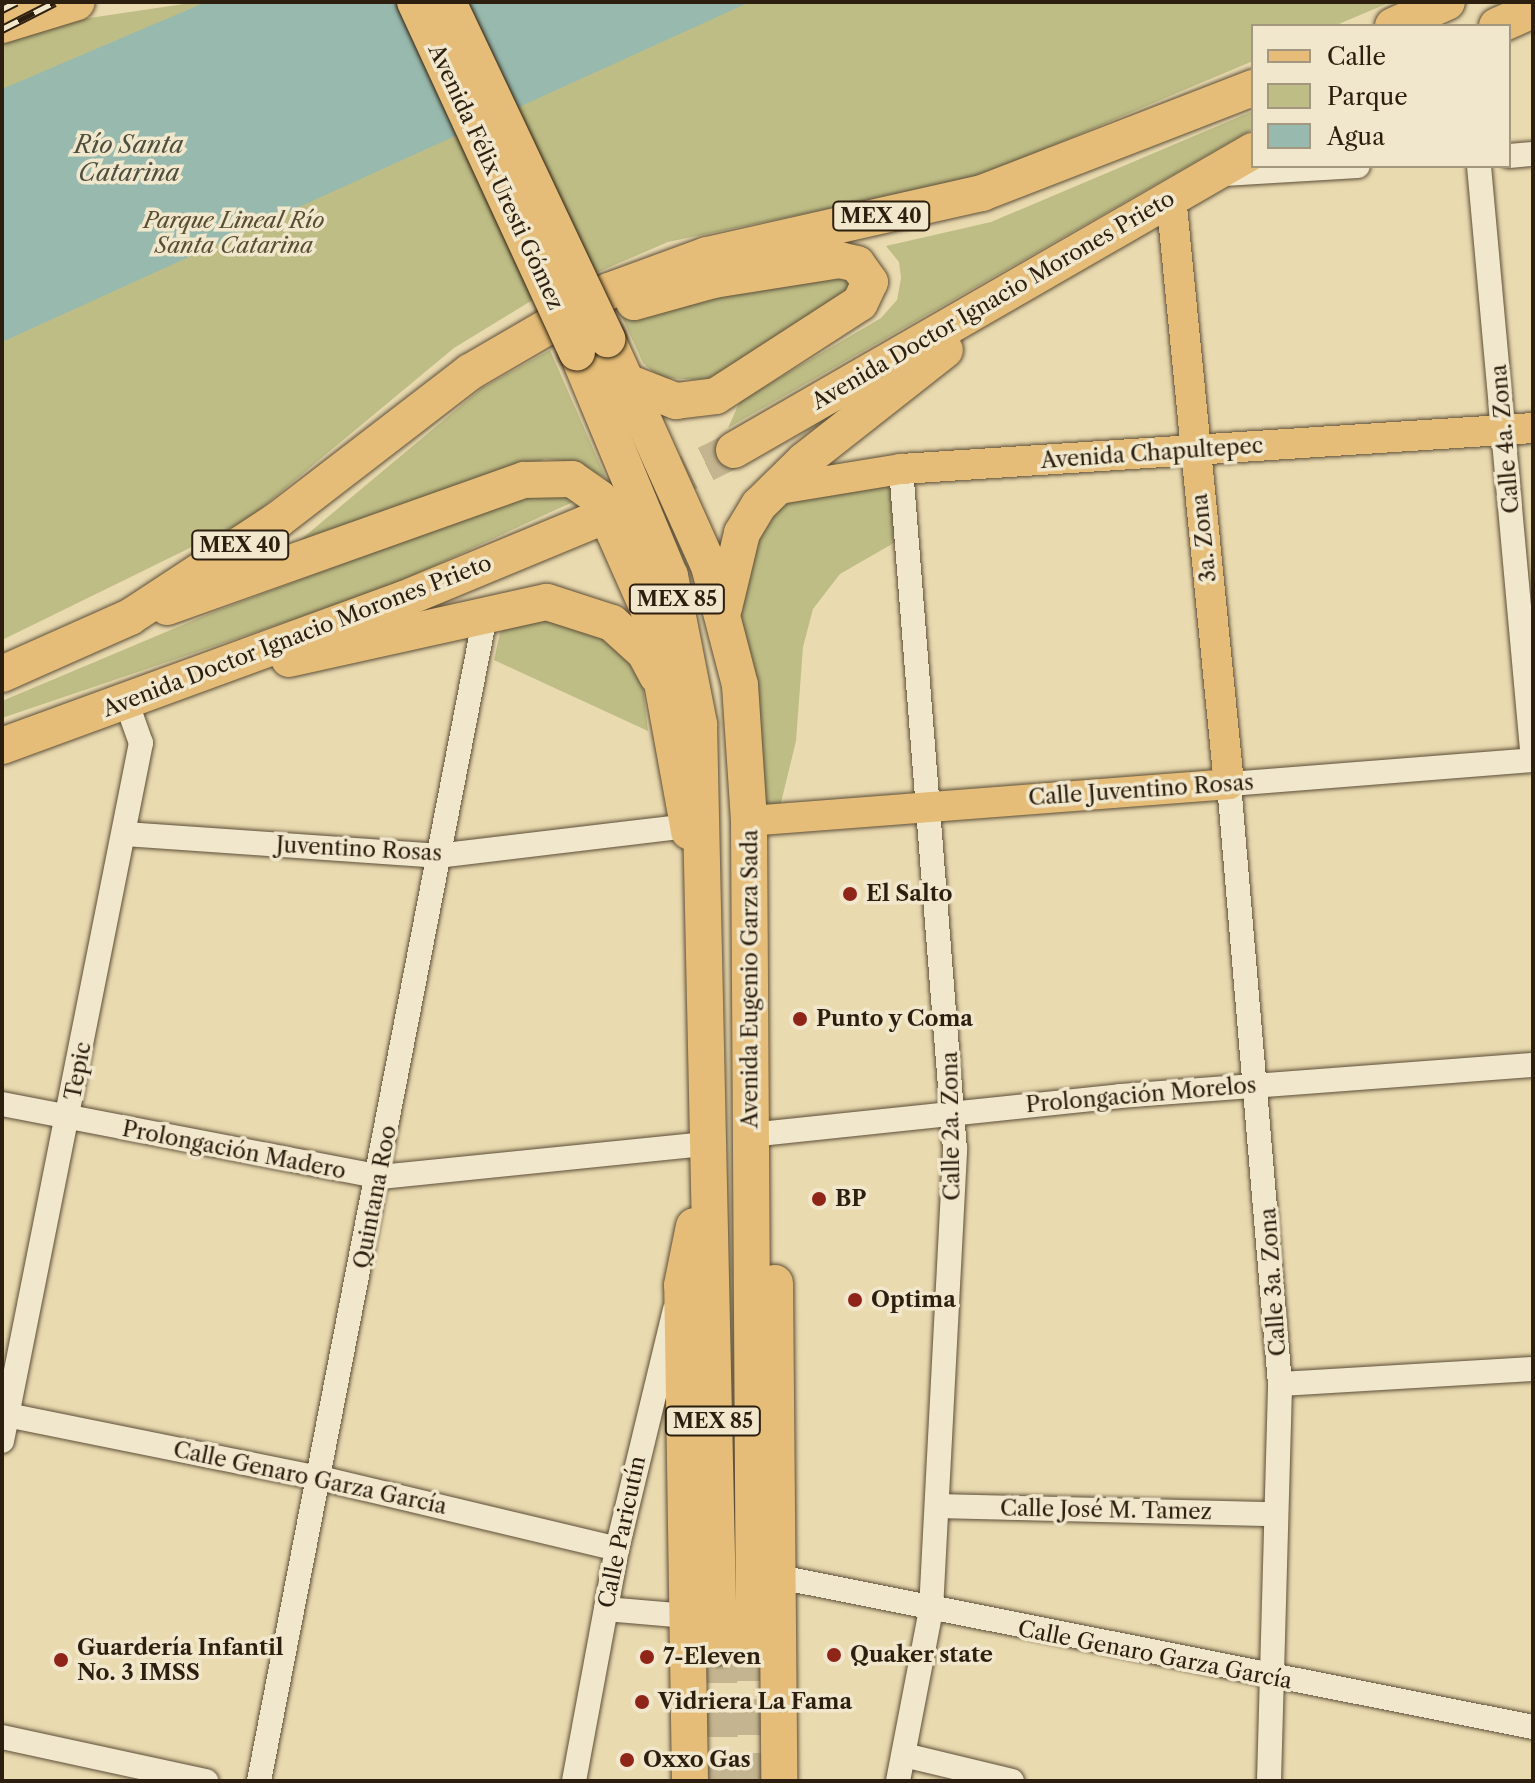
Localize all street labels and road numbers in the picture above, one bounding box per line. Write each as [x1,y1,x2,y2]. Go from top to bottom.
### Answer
street label: Avenida Félix Uresti Gómez [423,40,569,314]
street label: Avenida Doctor Ignacio Morones Prieto [807,185,1179,415]
road number: MEX 40 [831,200,931,232]
street label: Calle 4a. Zona [1485,363,1525,515]
street label: Avenida Chapultepec [1040,432,1264,474]
street label: 3a. Zona [1186,492,1222,584]
road number: MEX 40 [190,529,290,561]
street label: Avenida Doctor Ignacio Morones Prieto [99,549,495,723]
road number: MEX 85 [627,583,727,615]
street label: Calle Juventino Rosas [1027,769,1255,811]
street label: Avenida Eugenio Garza Sada [737,829,763,1129]
street label: Juventino Rosas [275,831,443,867]
street label: Tepic [59,1040,97,1102]
street label: Calle 2a. Zona [936,1051,966,1201]
street label: Prolongación Morelos [1025,1072,1257,1118]
street label: Prolongación Madero [120,1115,348,1185]
street label: Quintana Roo [348,1123,402,1271]
street label: Calle 3a. Zona [1255,1207,1291,1357]
road number: MEX 85 [663,1405,763,1437]
street label: Calle Genaro Garza García [171,1436,449,1520]
street label: Calle Paricutín [593,1453,651,1611]
street label: Calle José M. Tamez [1000,1495,1212,1525]
street label: Calle Genaro Garza García [1015,1615,1295,1695]

